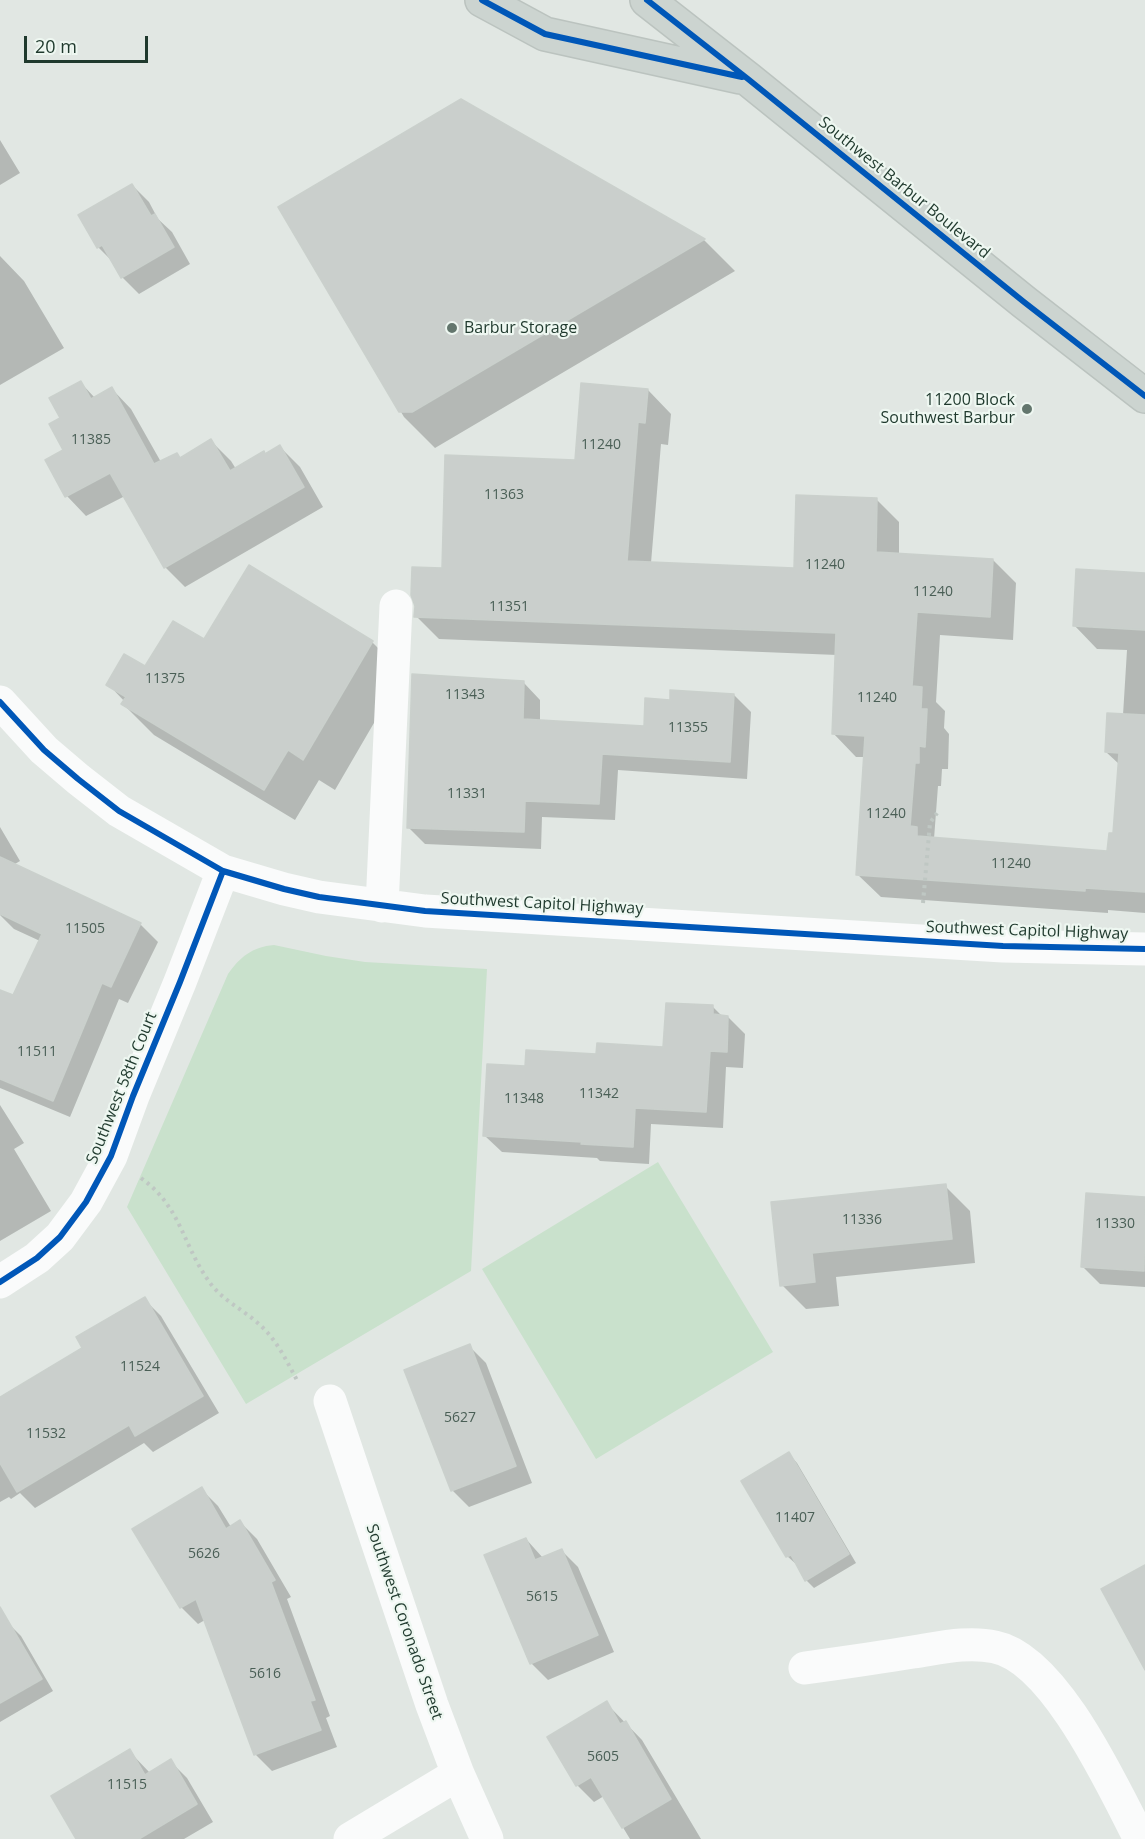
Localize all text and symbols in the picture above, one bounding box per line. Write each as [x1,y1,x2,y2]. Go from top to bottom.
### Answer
scale bar [27,24,152,62]
text: 20 m [35,34,77,58]
street label: Southwest Barbur Boulevard [815,113,993,263]
place label: Barbur Storage [464,318,577,338]
marker: Barbur Storage [445,321,459,335]
place label: 11200 Block Southwest Barbur [880,390,1015,428]
marker: 11200 Block Southwest Barbur [1020,402,1034,416]
house number: 11385 [71,432,111,448]
house number: 11240 [581,437,621,453]
house number: 11363 [484,487,524,503]
house number: 11240 [805,557,845,573]
house number: 11240 [913,584,953,600]
house number: 11351 [489,599,529,615]
house number: 11375 [145,671,185,687]
house number: 11343 [445,687,485,703]
house number: 11240 [857,690,897,706]
house number: 11355 [668,720,708,736]
house number: 11331 [447,786,487,802]
house number: 11240 [866,806,906,822]
house number: 11240 [991,856,1031,872]
street label: Southwest Capitol Highway [440,889,644,919]
street label: Southwest Capitol Highway [925,918,1129,944]
house number: 11505 [65,921,105,937]
street label: Southwest 58th Court [83,1009,161,1167]
house number: 11511 [17,1044,57,1060]
house number: 11342 [579,1086,619,1102]
house number: 11348 [504,1091,544,1107]
house number: 11336 [842,1212,882,1228]
house number: 11330 [1095,1216,1135,1232]
house number: 11524 [120,1359,160,1375]
house number: 5627 [444,1410,476,1426]
house number: 11532 [26,1426,66,1442]
house number: 11407 [775,1510,815,1526]
street label: Southwest Coronado Street [361,1522,447,1722]
house number: 5626 [188,1546,220,1562]
house number: 5615 [526,1589,558,1605]
house number: 5616 [249,1666,281,1682]
house number: 5605 [587,1749,619,1765]
house number: 11515 [107,1777,147,1793]

